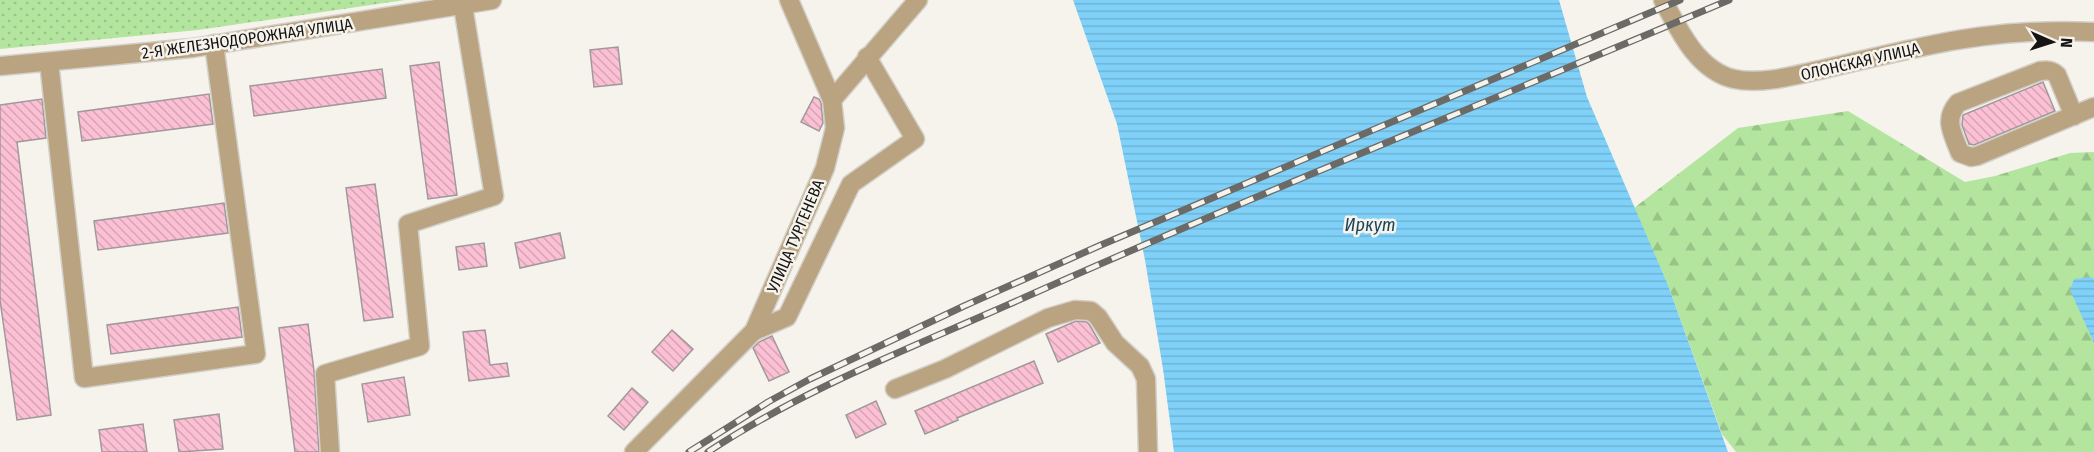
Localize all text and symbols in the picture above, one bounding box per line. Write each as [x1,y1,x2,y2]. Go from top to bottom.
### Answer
north arrow [2022,12,2082,72]
street label: 2-Я ЖЕЛЕЗНОДОРОЖНАЯ УЛИЦА [140,14,354,63]
text: N [2057,37,2076,48]
street label: ОЛОНСКАЯ УЛИЦА [1799,38,1922,84]
street label: УЛИЦА ТУРГЕНЕВА [763,176,828,297]
water label: Иркут [1345,214,1395,236]

